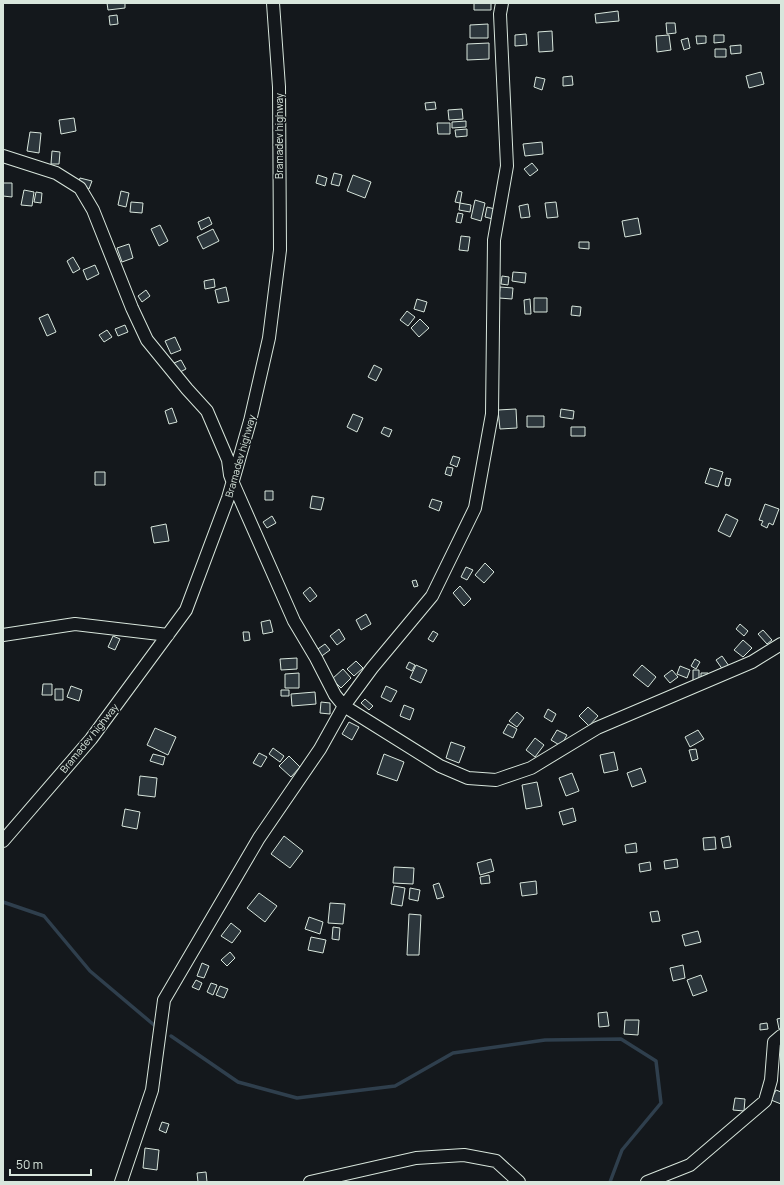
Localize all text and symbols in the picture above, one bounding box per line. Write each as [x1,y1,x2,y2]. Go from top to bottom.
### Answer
street label: Bramadev highway [272,92,286,179]
street label: Bramadev highway [221,412,259,499]
street label: Bramadev highway [57,700,122,776]
scale bar [10,1151,91,1177]
text: 50 m [16,1156,43,1173]

